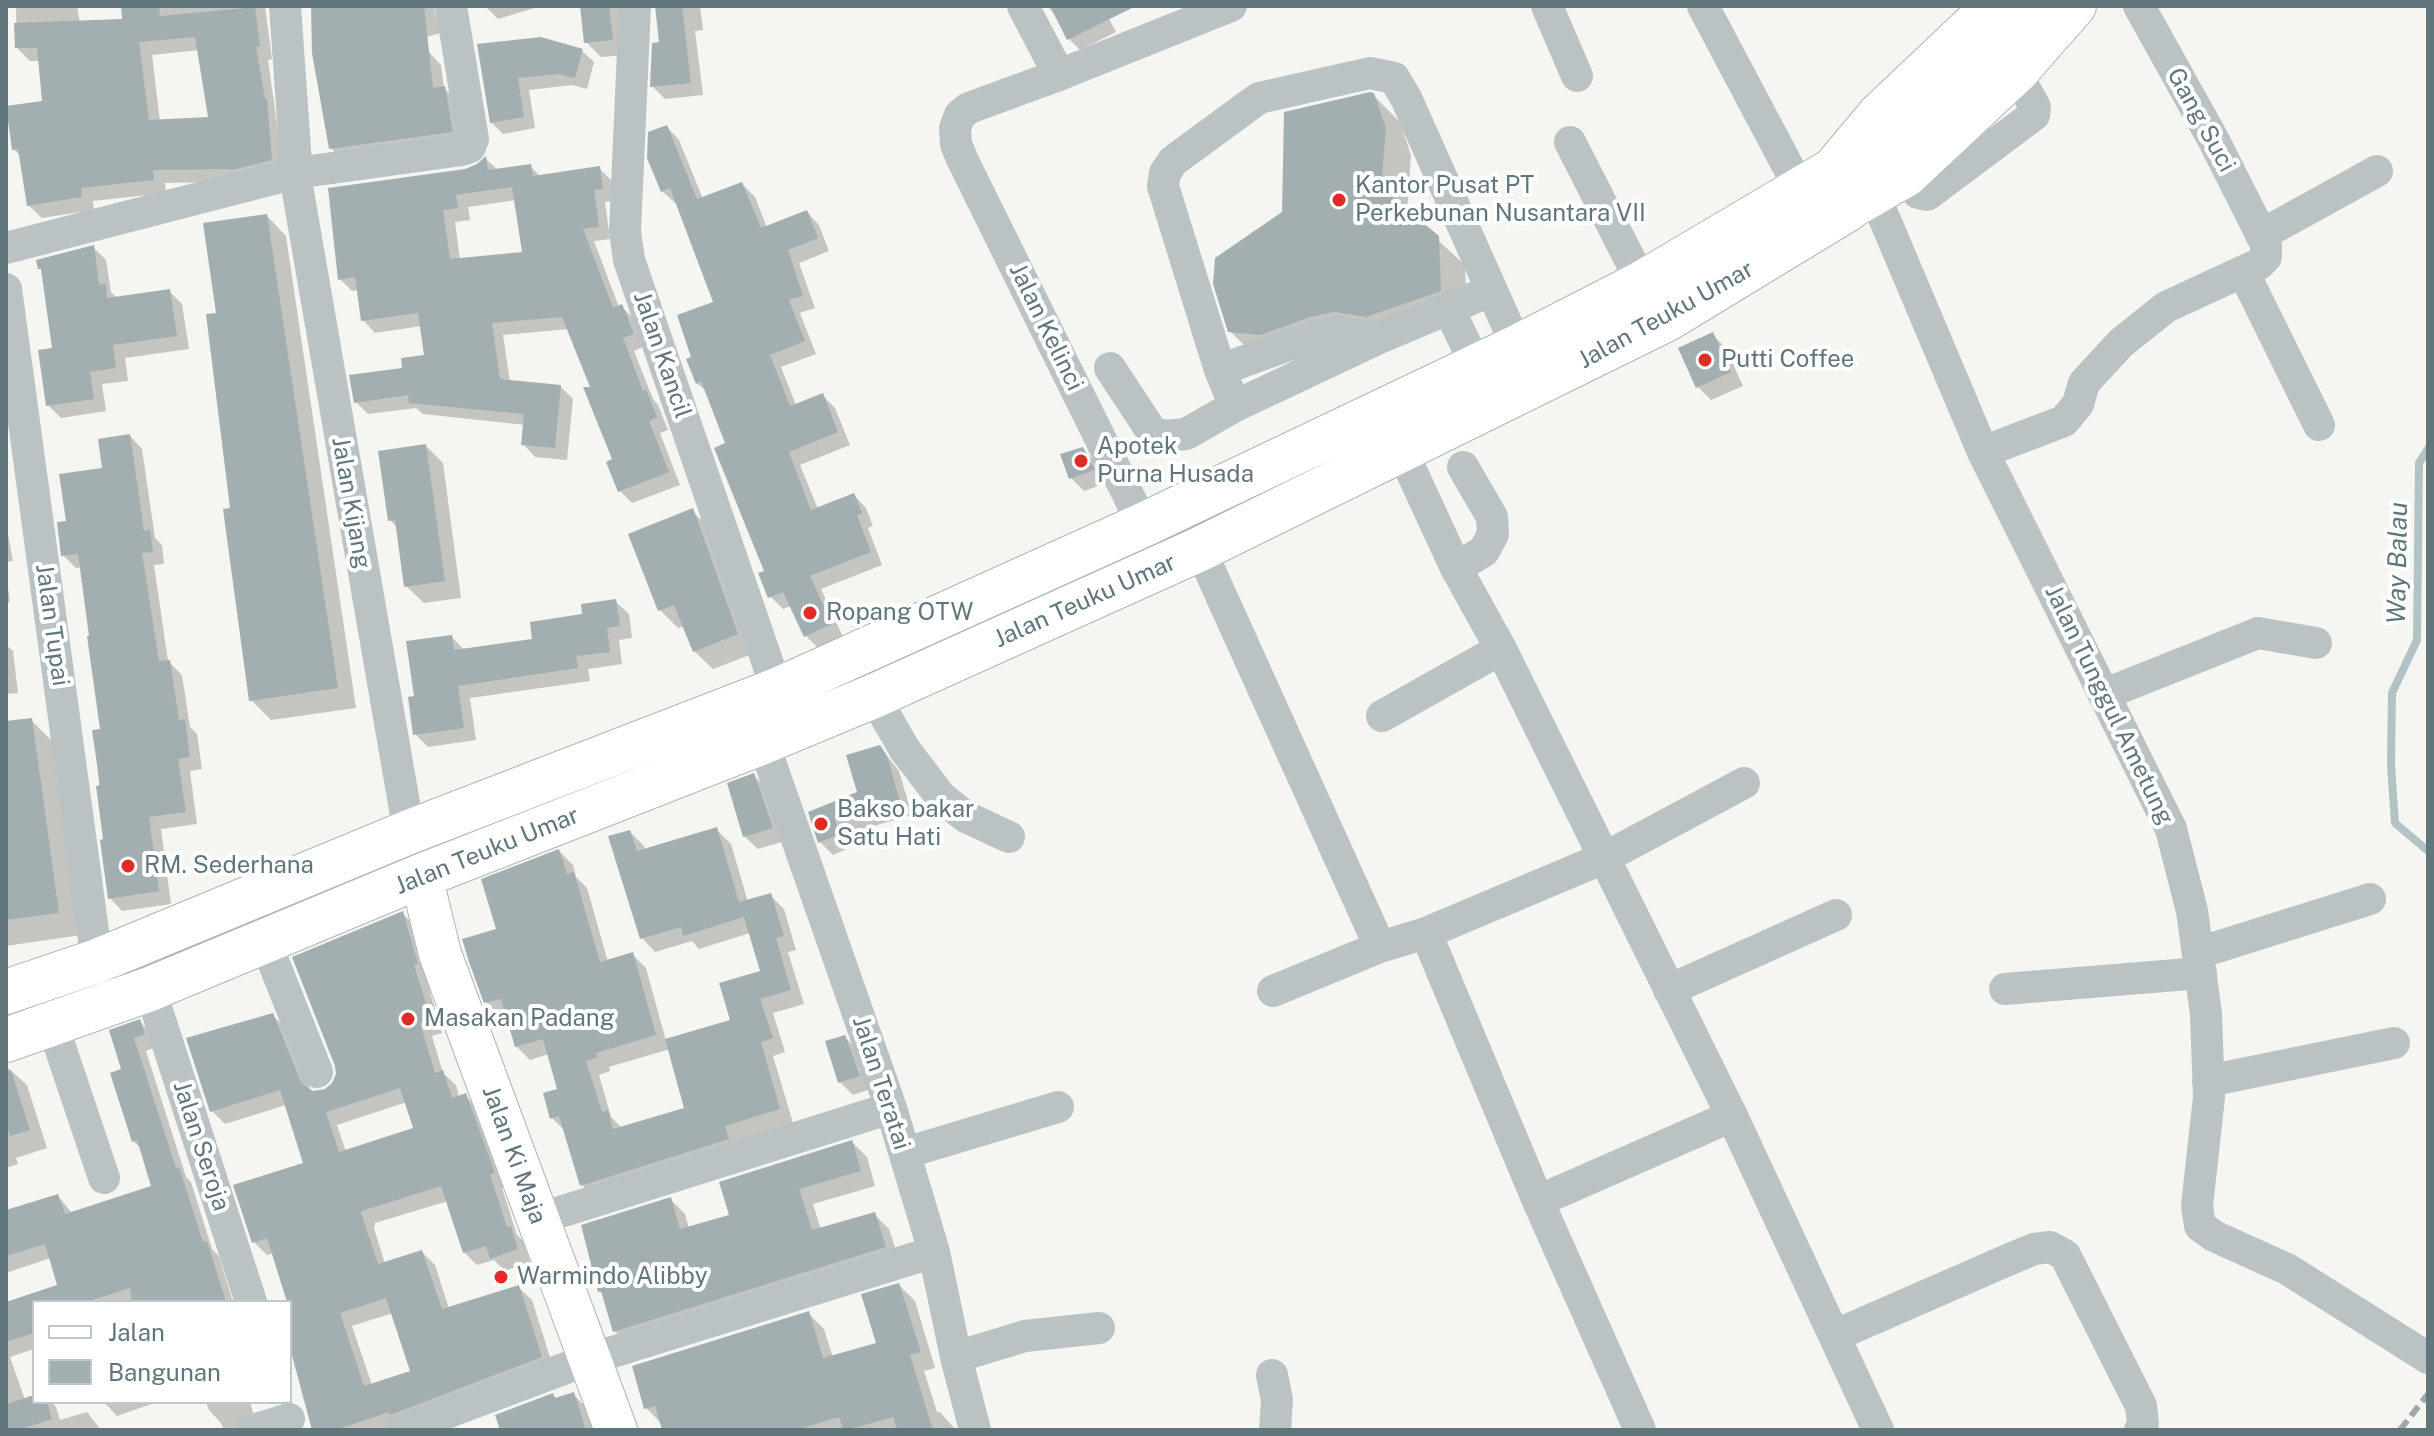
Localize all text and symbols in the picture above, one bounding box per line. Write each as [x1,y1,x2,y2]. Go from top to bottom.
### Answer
street label: Gang Suci [2161,63,2241,177]
place label: Kantor Pusat PT Perkebunan Nusantara VII [1355,172,1646,228]
marker: Kantor Pusat PT Perkebunan Nusantara VII [1330,191,1348,209]
street label: Jalan Teuku Umar [1573,255,1759,375]
street label: Jalan Kelinci [1003,259,1089,395]
street label: Jalan Kancil [627,288,697,422]
place label: Putti Coffee [1721,346,1854,374]
marker: Putti Coffee [1696,351,1714,369]
place label: Apotek Purna Husada [1097,433,1254,489]
street label: Jalan Kijang [325,435,377,571]
marker: Apotek Purna Husada [1072,452,1090,470]
water label: Way Balau [2381,502,2415,624]
street label: Jalan Teuku Umar [990,548,1180,654]
street label: Jalan Tupai [29,562,75,688]
street label: Jalan Tunggul Ametung [2038,581,2180,829]
place label: Ropang OTW [826,599,973,627]
marker: Ropang OTW [801,604,819,622]
place label: Bakso bakar Satu Hati [837,796,974,852]
street label: Jalan Teuku Umar [391,801,583,901]
marker: Bakso bakar Satu Hati [812,815,830,833]
place label: RM. Sederhana [144,852,314,880]
marker: RM. Sederhana [119,857,137,875]
place label: Masakan Padang [424,1005,615,1033]
marker: Masakan Padang [399,1010,417,1028]
street label: Jalan Teratai [846,1012,916,1154]
street label: Jalan Seroja [166,1077,236,1215]
street label: Jalan Ki Maja [476,1082,552,1228]
place label: Warmindo Alibby [517,1263,708,1291]
marker: Warmindo Alibby [492,1268,510,1286]
legend [32,1300,292,1404]
text: Jalan [108,1318,165,1346]
text: Bangunan [108,1358,221,1386]

